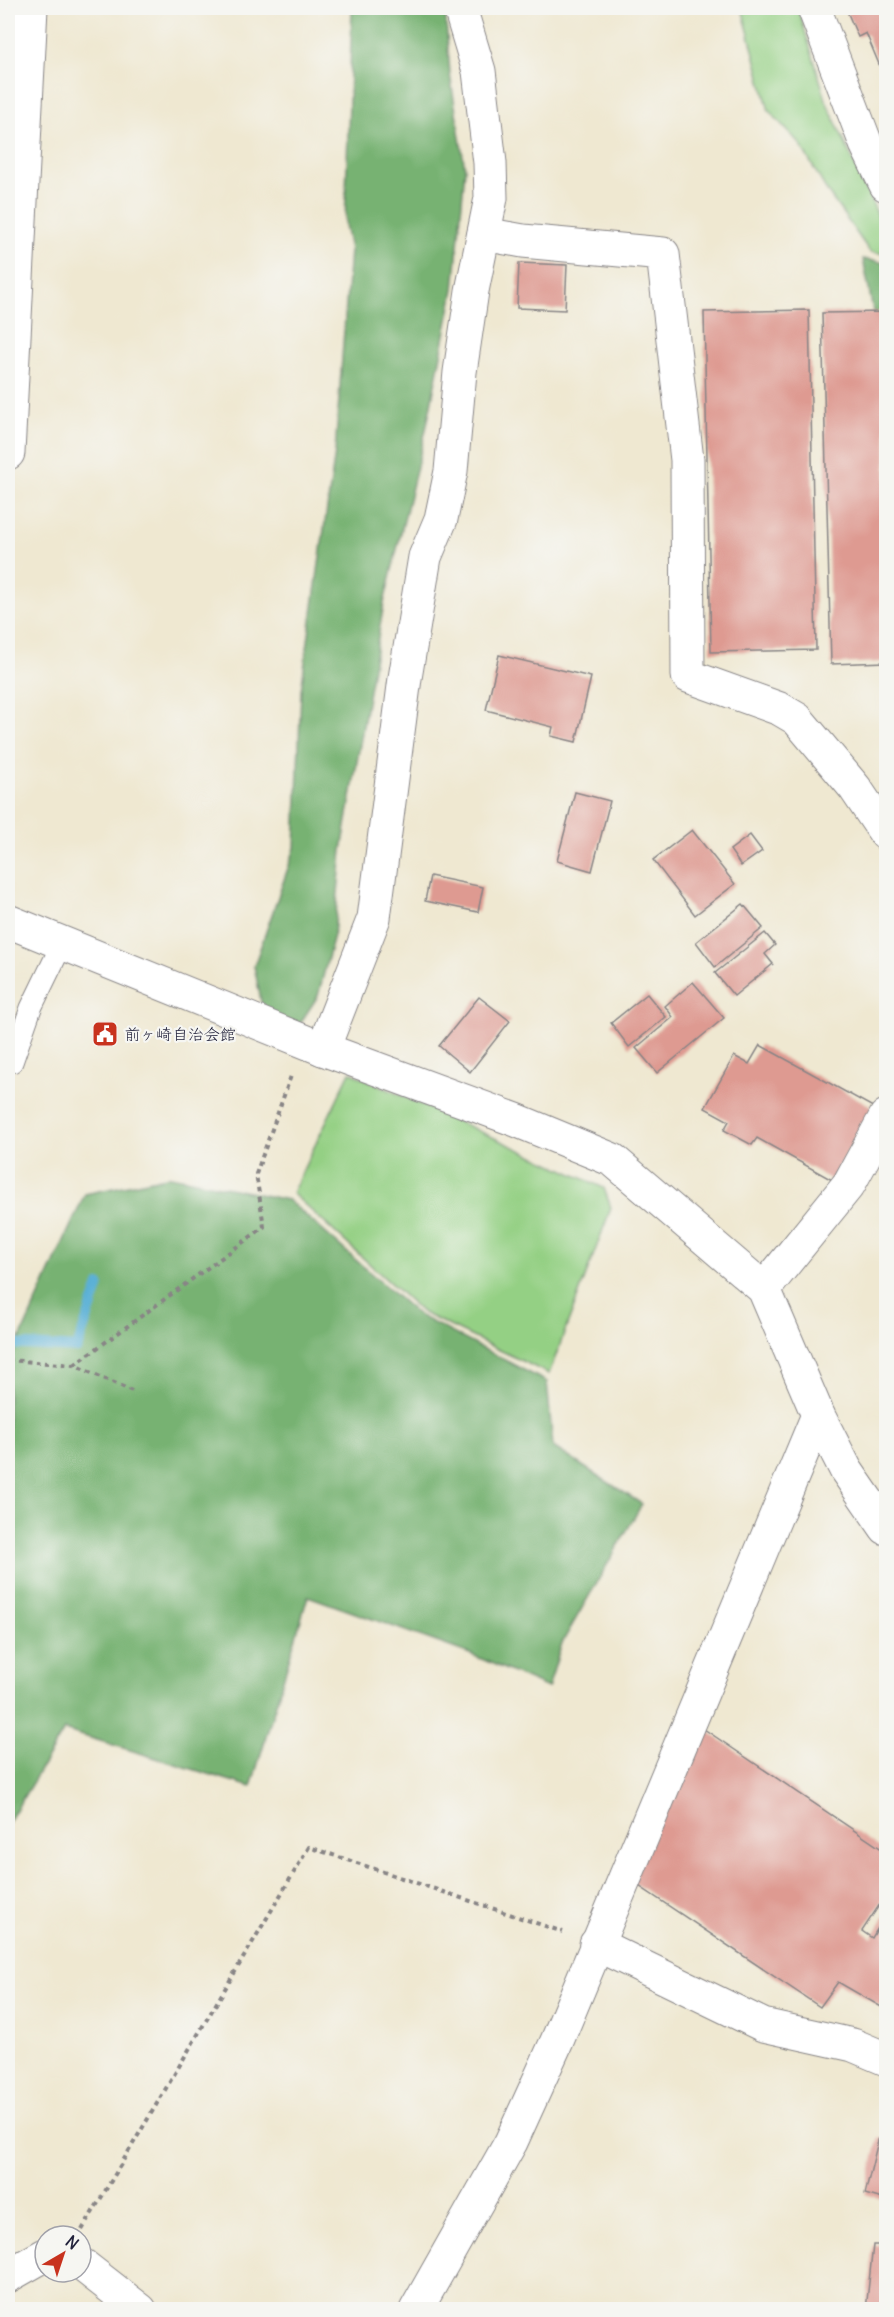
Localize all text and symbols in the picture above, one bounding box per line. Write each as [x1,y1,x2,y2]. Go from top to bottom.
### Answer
public building icon: 前ヶ崎自治会館 [90,1019,120,1049]
place label: 前ヶ崎自治会館 [124,1024,236,1044]
north arrow [33,2224,93,2284]
text: N [62,2231,83,2254]

